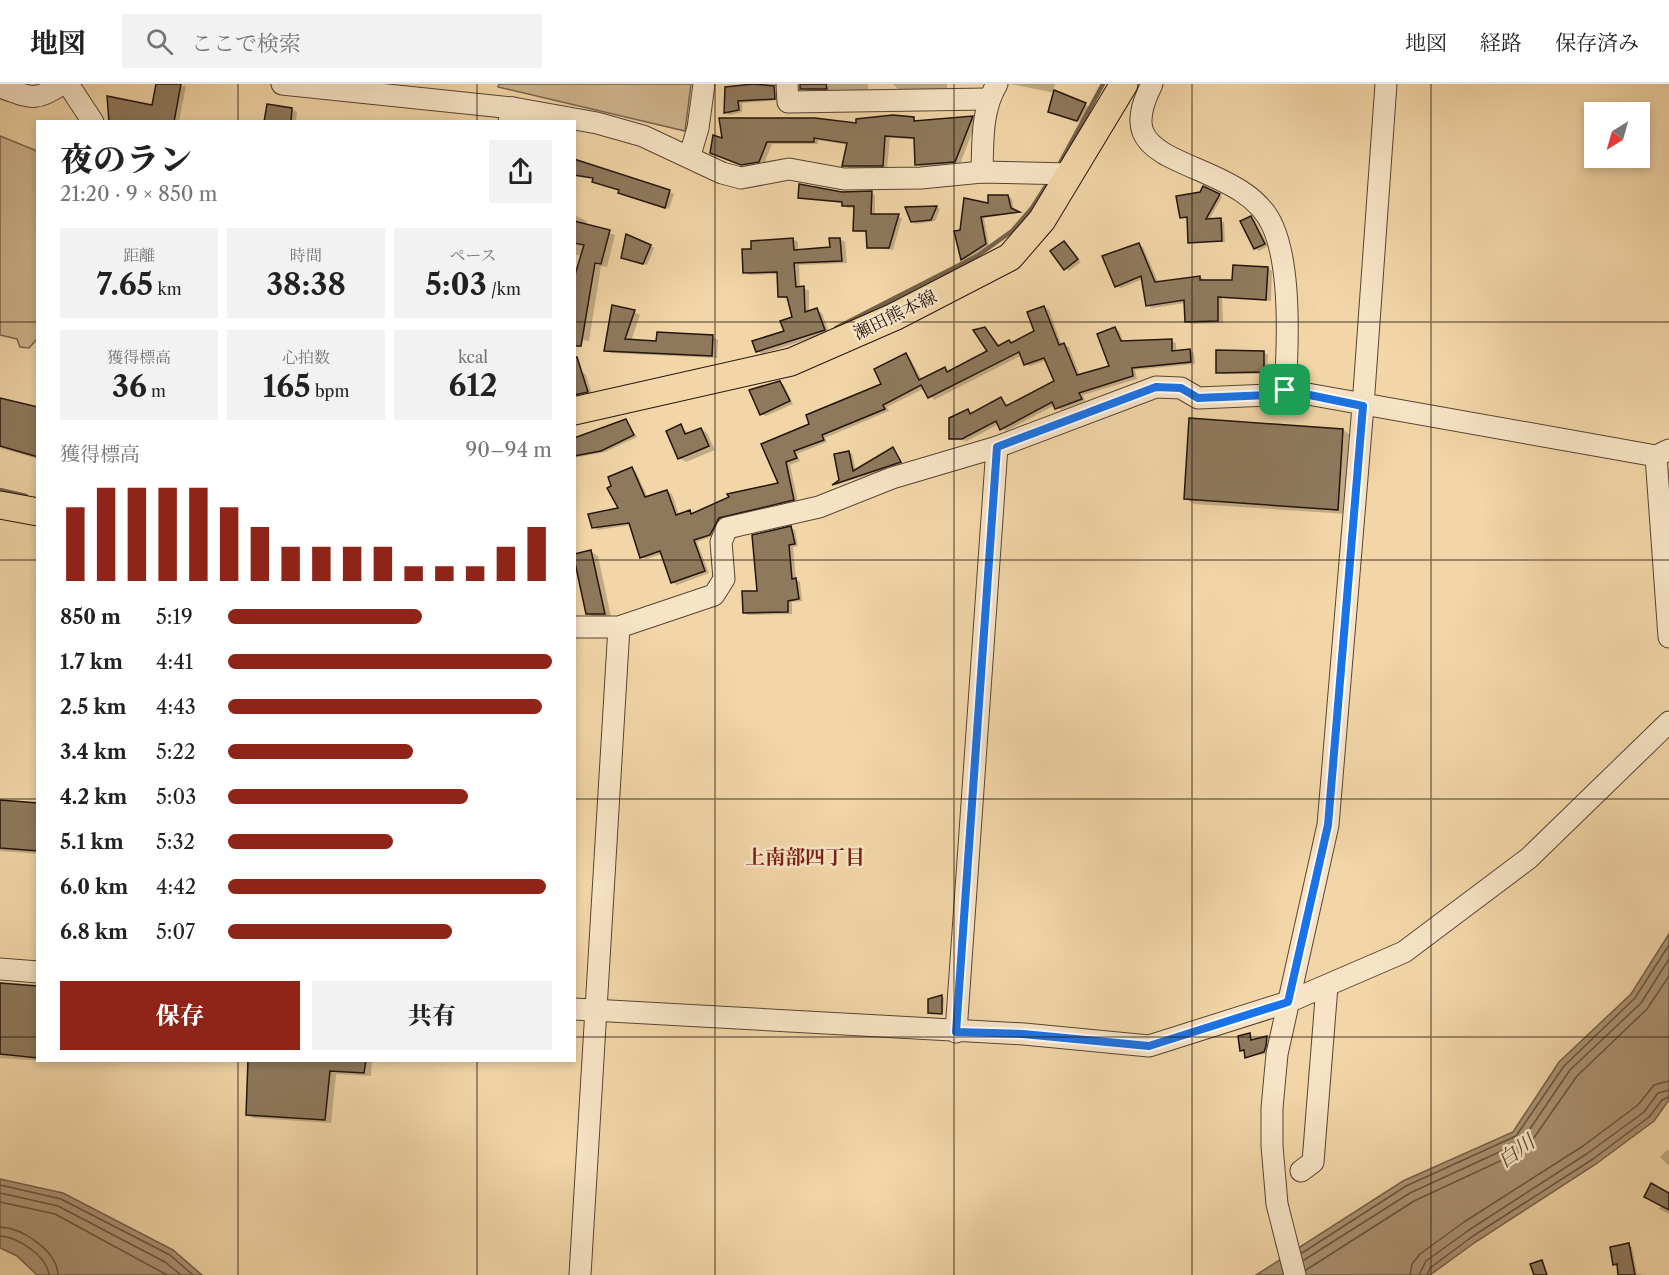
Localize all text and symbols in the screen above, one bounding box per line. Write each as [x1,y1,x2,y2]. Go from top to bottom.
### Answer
search box [122,14,542,68]
icon: search [143,25,176,58]
text: 地図 [30,26,86,60]
text: ここで検索 [191,30,301,57]
text: 地図 [1405,30,1447,55]
text: 経路 [1480,30,1522,55]
text: 保存済み [1555,30,1639,55]
north arrow [1584,102,1650,168]
map controls [1584,102,1650,168]
text: 夜のラン [60,139,192,180]
button: share [489,140,552,203]
text: 21:20 · 9 × 850 m [60,182,217,206]
text: 距離 [123,245,155,265]
text: 時間 [290,245,322,265]
text: ペース [449,245,497,265]
text: 7.65 [96,266,153,303]
text: 38:38 [266,266,346,303]
text: 5:03 [425,266,487,303]
text: km [153,279,182,299]
text: /km [487,279,521,299]
street label: 瀬田熊本線 [850,285,940,345]
text: 獲得標高 [107,347,171,367]
text: 心拍数 [282,347,330,367]
text: kcal [458,347,488,367]
pin [1259,364,1310,415]
text: 612 [448,367,498,404]
text: 36 [112,368,147,405]
text: 165 [263,368,311,405]
icon: arrive [1268,373,1301,406]
text: m [147,381,166,401]
text: bpm [311,381,349,401]
text: 90–94 m [466,438,552,462]
text: 獲得標高 [60,442,140,466]
text: 850 m [60,605,121,629]
text: 5:19 [156,605,193,629]
text: 1.7 km [60,650,123,674]
text: 4:41 [156,650,193,674]
text: 2.5 km [60,695,127,719]
text: 4:43 [156,695,196,719]
text: 3.4 km [60,740,127,764]
text: 5:22 [156,740,195,764]
text: 4.2 km [60,785,127,809]
text: 5:03 [156,785,196,809]
text: 5.1 km [60,830,124,854]
text: 5:32 [156,830,195,854]
district label: 上南部四丁目 [745,845,865,869]
text: 6.0 km [60,875,128,899]
text: 4:42 [156,875,196,899]
text: 6.8 km [60,920,128,944]
text: 5:07 [156,920,195,944]
button: 保存 [60,981,300,1050]
button: 共有 [312,981,552,1050]
water label: 白川 [1493,1128,1541,1172]

